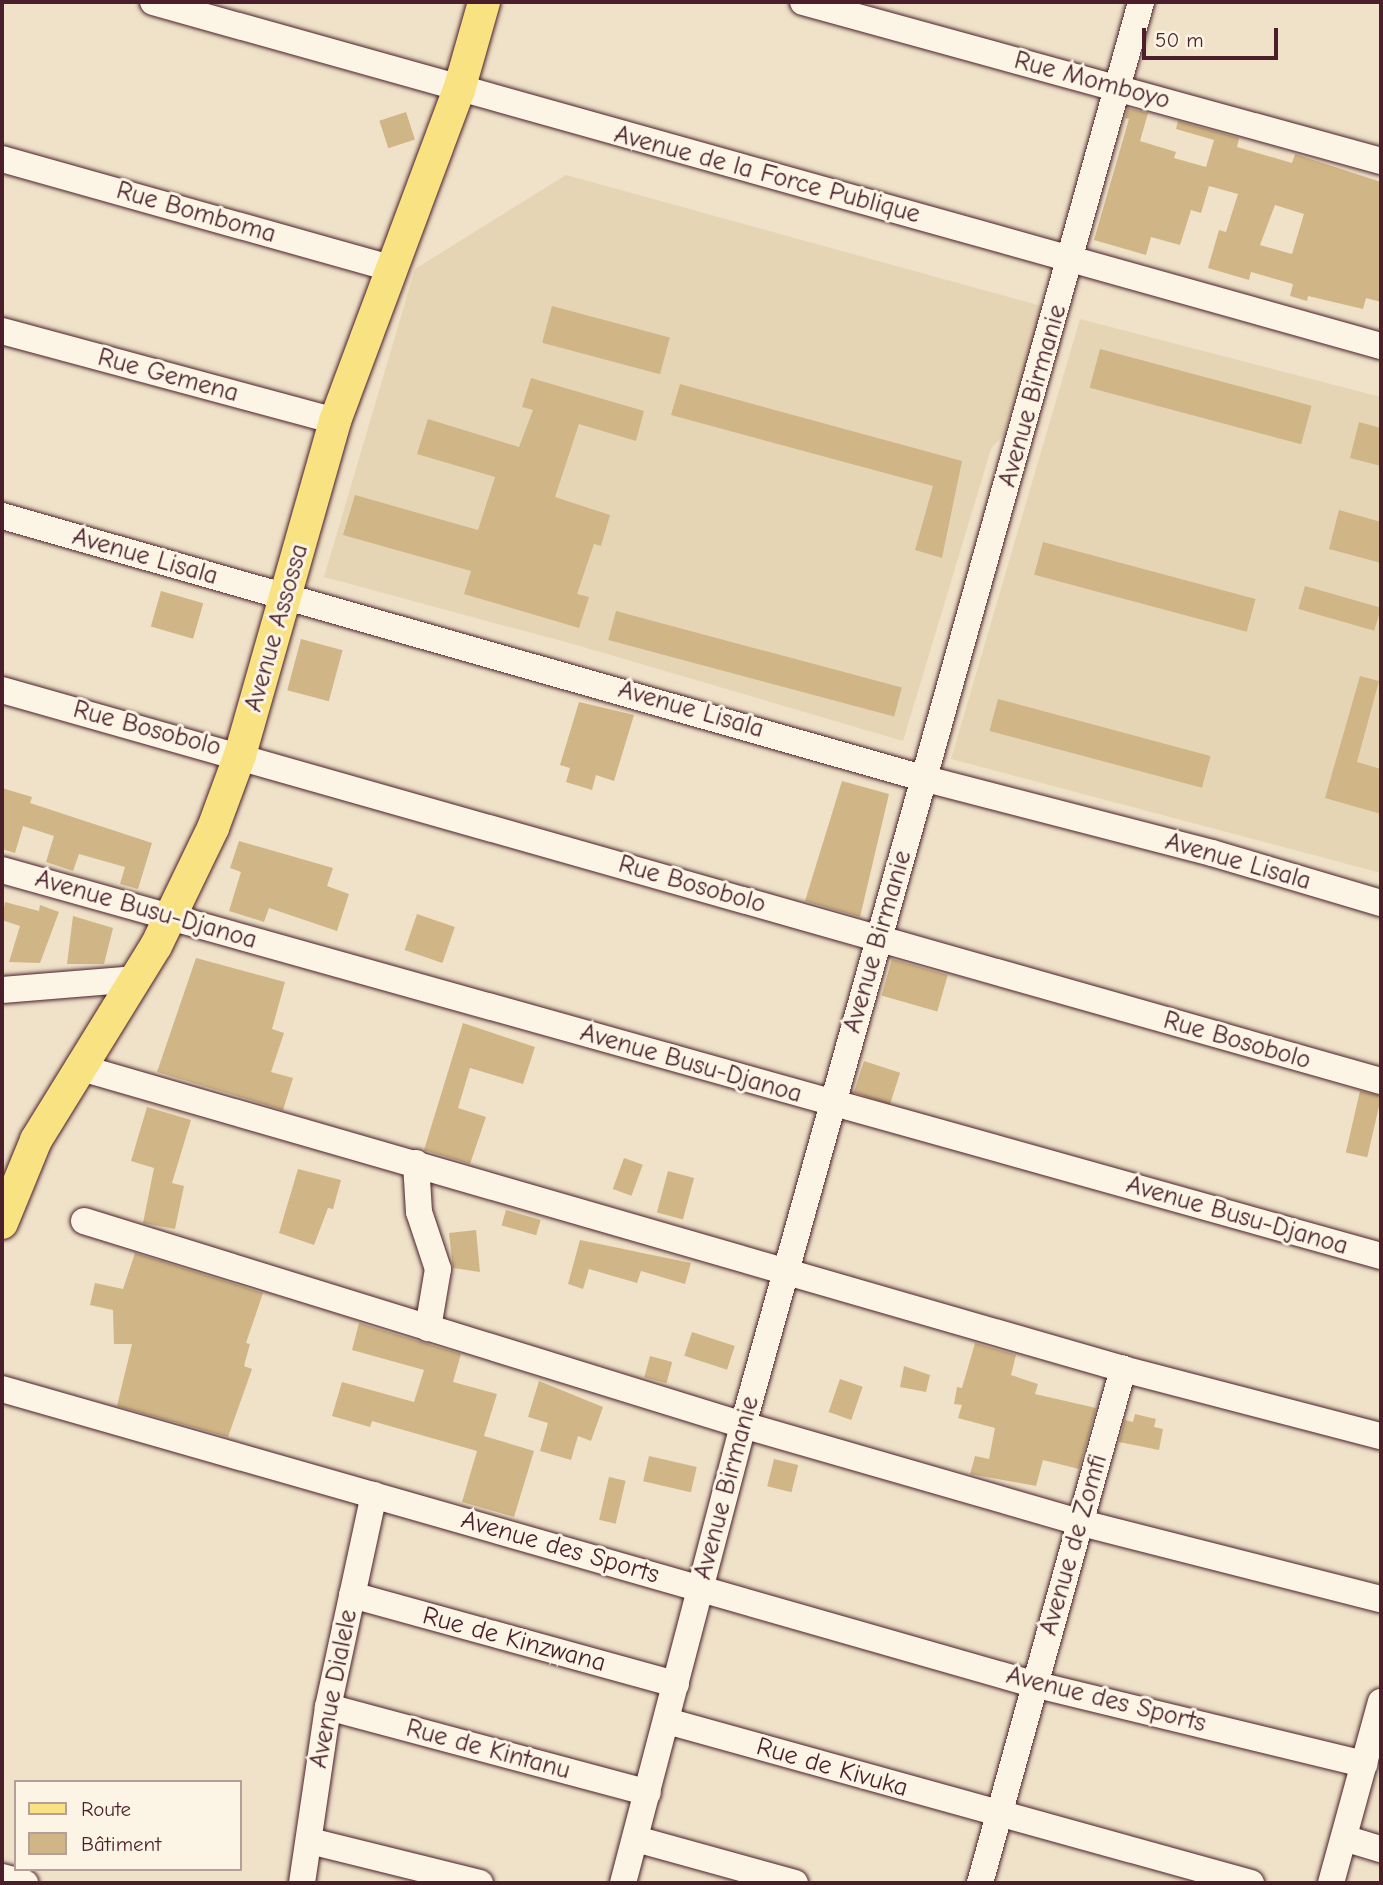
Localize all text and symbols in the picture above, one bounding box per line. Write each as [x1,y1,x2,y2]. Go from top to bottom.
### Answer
scale bar [1145,14,1282,58]
text: 50 m [1155,28,1204,52]
street label: Rue Momboyo [1011,45,1173,117]
street label: Avenue de la Force Publique [611,119,923,231]
street label: Rue Bomboma [113,175,279,251]
street label: Avenue Birmanie [992,301,1074,491]
street label: Rue Gemena [94,342,242,410]
street label: Avenue Lisala [69,521,221,593]
street label: Avenue Assossa [238,541,316,715]
street label: Avenue Lisala [615,674,767,746]
street label: Rue Bosobolo [70,694,224,764]
street label: Avenue Lisala [1162,826,1314,898]
street label: Avenue Birmanie [837,847,919,1037]
street label: Rue Bosobolo [615,849,769,921]
street label: Avenue Busu-Djanoa [32,863,260,957]
street label: Rue Bosobolo [1160,1005,1314,1077]
street label: Avenue Busu-Djanoa [577,1017,805,1111]
street label: Avenue Busu-Djanoa [1123,1169,1351,1263]
street label: Avenue Birmanie [688,1393,766,1583]
street label: Avenue de Zomfi [1033,1451,1115,1639]
street label: Avenue des Sports [457,1505,663,1591]
street label: Rue de Kinzwana [419,1601,609,1679]
street label: Avenue Dialele [303,1607,365,1771]
street label: Avenue des Sports [1003,1660,1209,1740]
street label: Rue de Kintanu [403,1713,573,1787]
street label: Rue de Kivuka [753,1731,911,1805]
legend [14,1780,242,1871]
text: Route [81,1797,131,1821]
text: Bâtiment [81,1832,161,1856]

